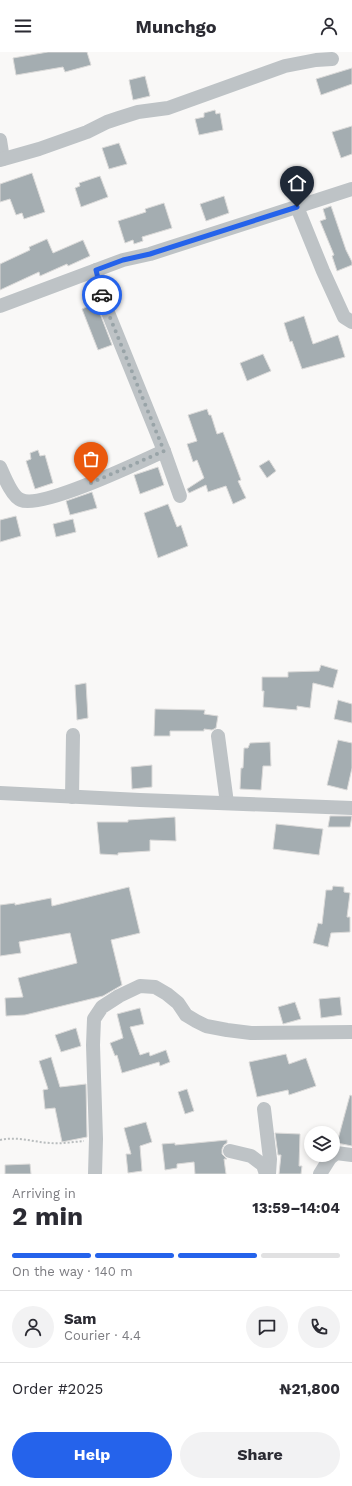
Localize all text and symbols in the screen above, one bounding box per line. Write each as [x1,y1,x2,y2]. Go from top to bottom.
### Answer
icon: menu [12,15,34,37]
icon: person [318,15,340,37]
text: Munchgo [136,16,216,37]
pin [280,166,314,207]
icon: home [286,172,308,194]
courier [82,275,122,315]
icon: car [91,284,113,306]
pin [74,442,108,483]
icon: bag [80,448,102,470]
map controls [304,1126,340,1162]
button: layers [304,1126,340,1162]
text: Arriving in [12,1186,76,1201]
text: 13:59–14:04 [252,1199,340,1217]
text: 2 min [12,1201,83,1231]
text: On the way · 140 m [12,1264,133,1279]
button: person [12,1306,54,1348]
button: chat [246,1306,288,1348]
button: phone [298,1306,340,1348]
text: Sam [64,1310,96,1328]
text: Courier · 4.4 [64,1328,141,1343]
text: Order #2025 [12,1380,103,1398]
text: ₦21,800 [279,1380,340,1398]
button: Help [12,1432,172,1478]
button: Share [180,1432,340,1478]

